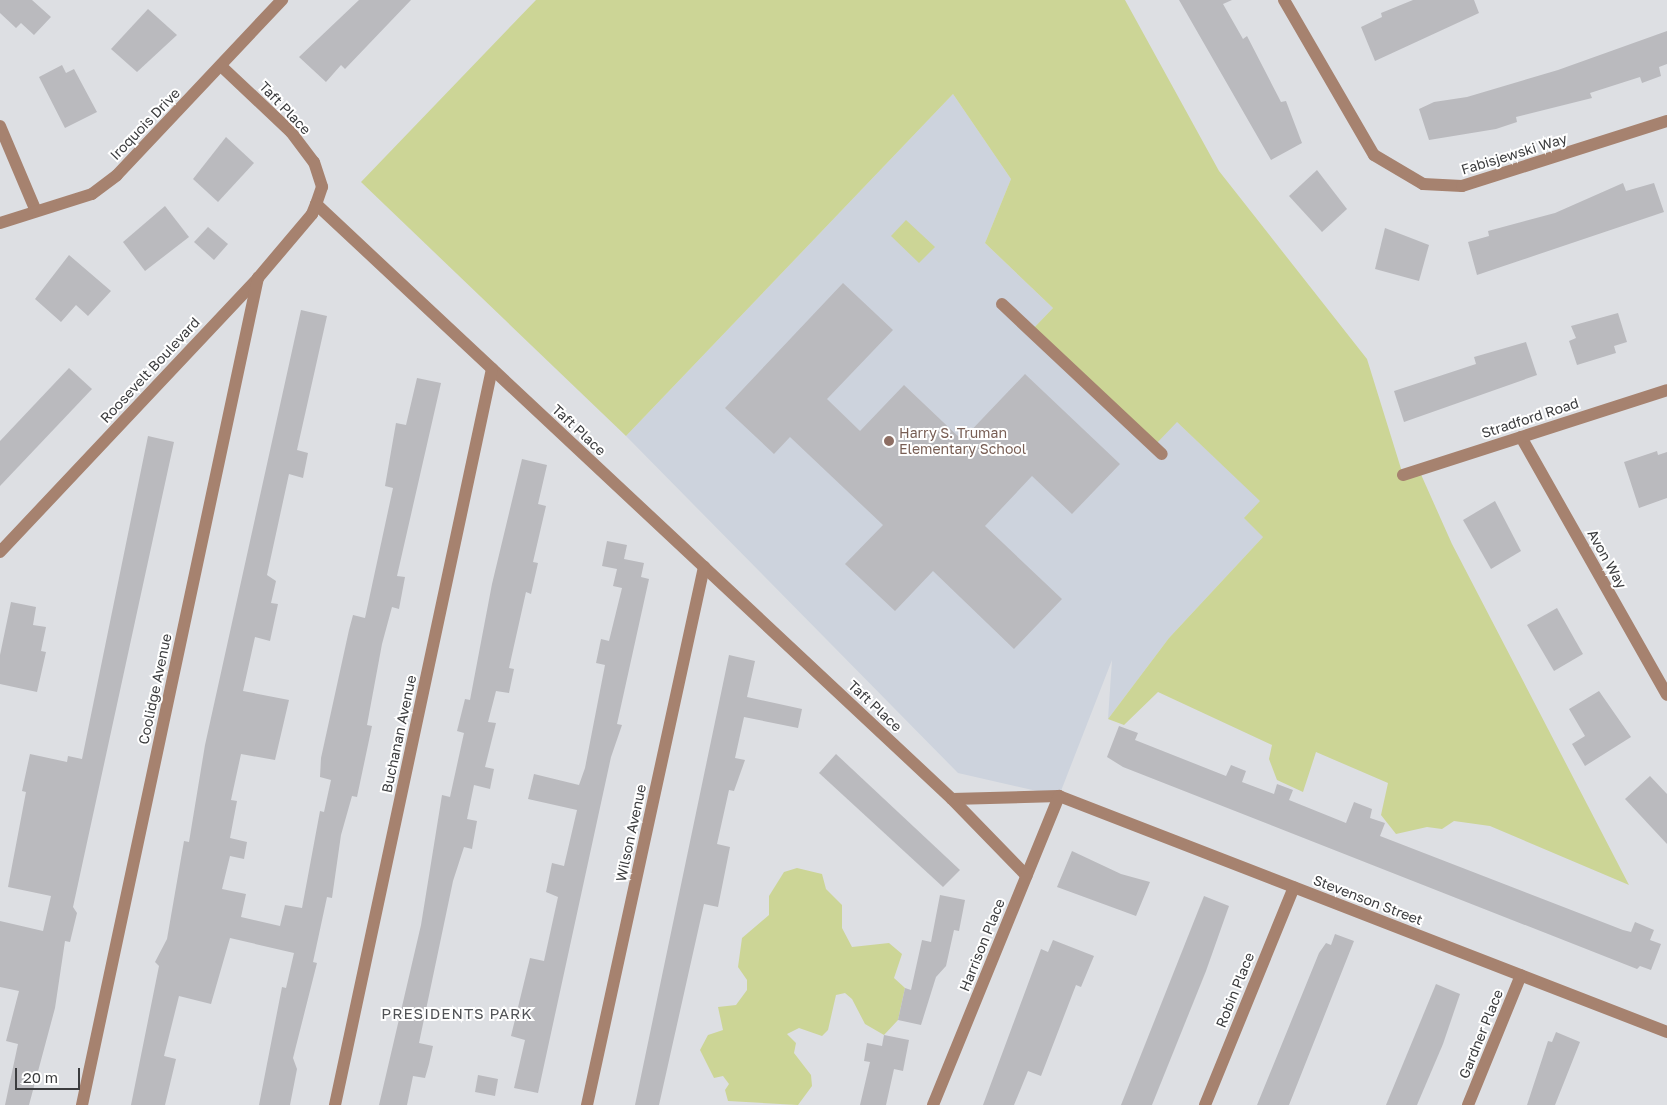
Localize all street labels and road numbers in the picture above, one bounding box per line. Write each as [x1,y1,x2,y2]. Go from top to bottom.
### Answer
street label: Taft Place [256,78,314,138]
street label: Iroquois Drive [107,85,183,163]
street label: Fabisjewski Way [1459,130,1569,178]
street label: Roosevelt Boulevard [97,314,203,426]
street label: Stradford Road [1479,394,1581,442]
street label: Taft Place [549,401,609,459]
street label: Avon Way [1584,527,1630,591]
street label: Coolidge Avenue [135,632,175,746]
street label: Buchanan Avenue [378,674,420,794]
street label: Taft Place [845,677,905,735]
street label: Wilson Avenue [612,783,650,883]
street label: Stevenson Street [1311,871,1425,929]
street label: Harrison Place [956,896,1008,994]
street label: Robin Place [1212,950,1258,1030]
street label: Gardner Place [1455,987,1507,1081]

